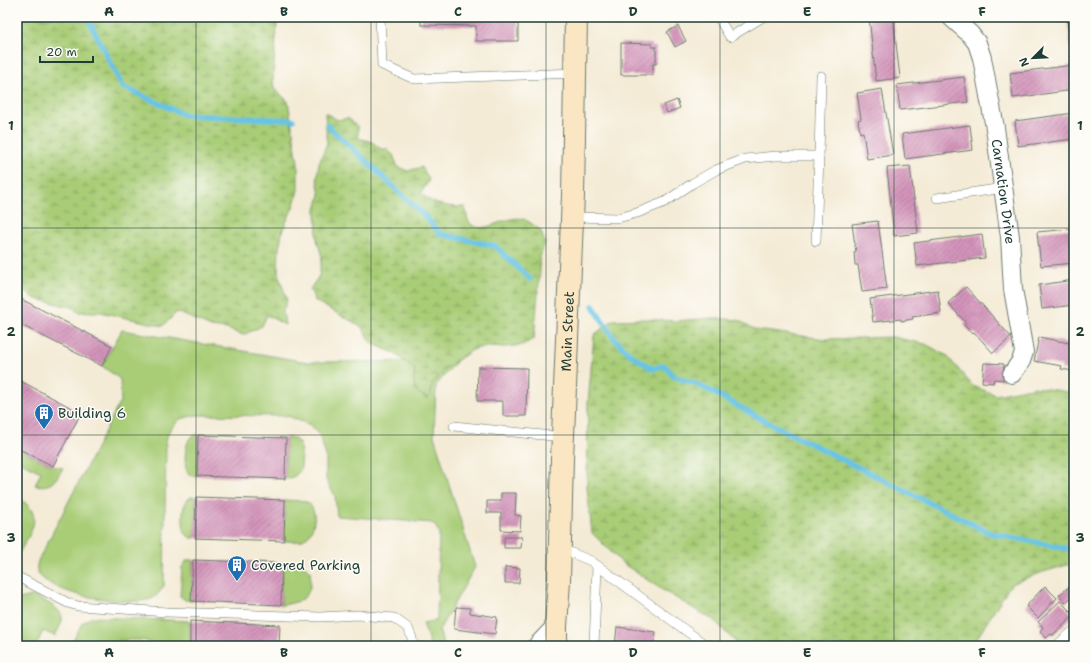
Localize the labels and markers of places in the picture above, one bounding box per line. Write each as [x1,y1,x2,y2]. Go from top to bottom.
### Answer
building icon: Building 6 [33,402,55,430]
place label: Building 6 [58,404,126,422]
building icon: Covered Parking [226,554,248,582]
place label: Covered Parking [251,556,360,574]

